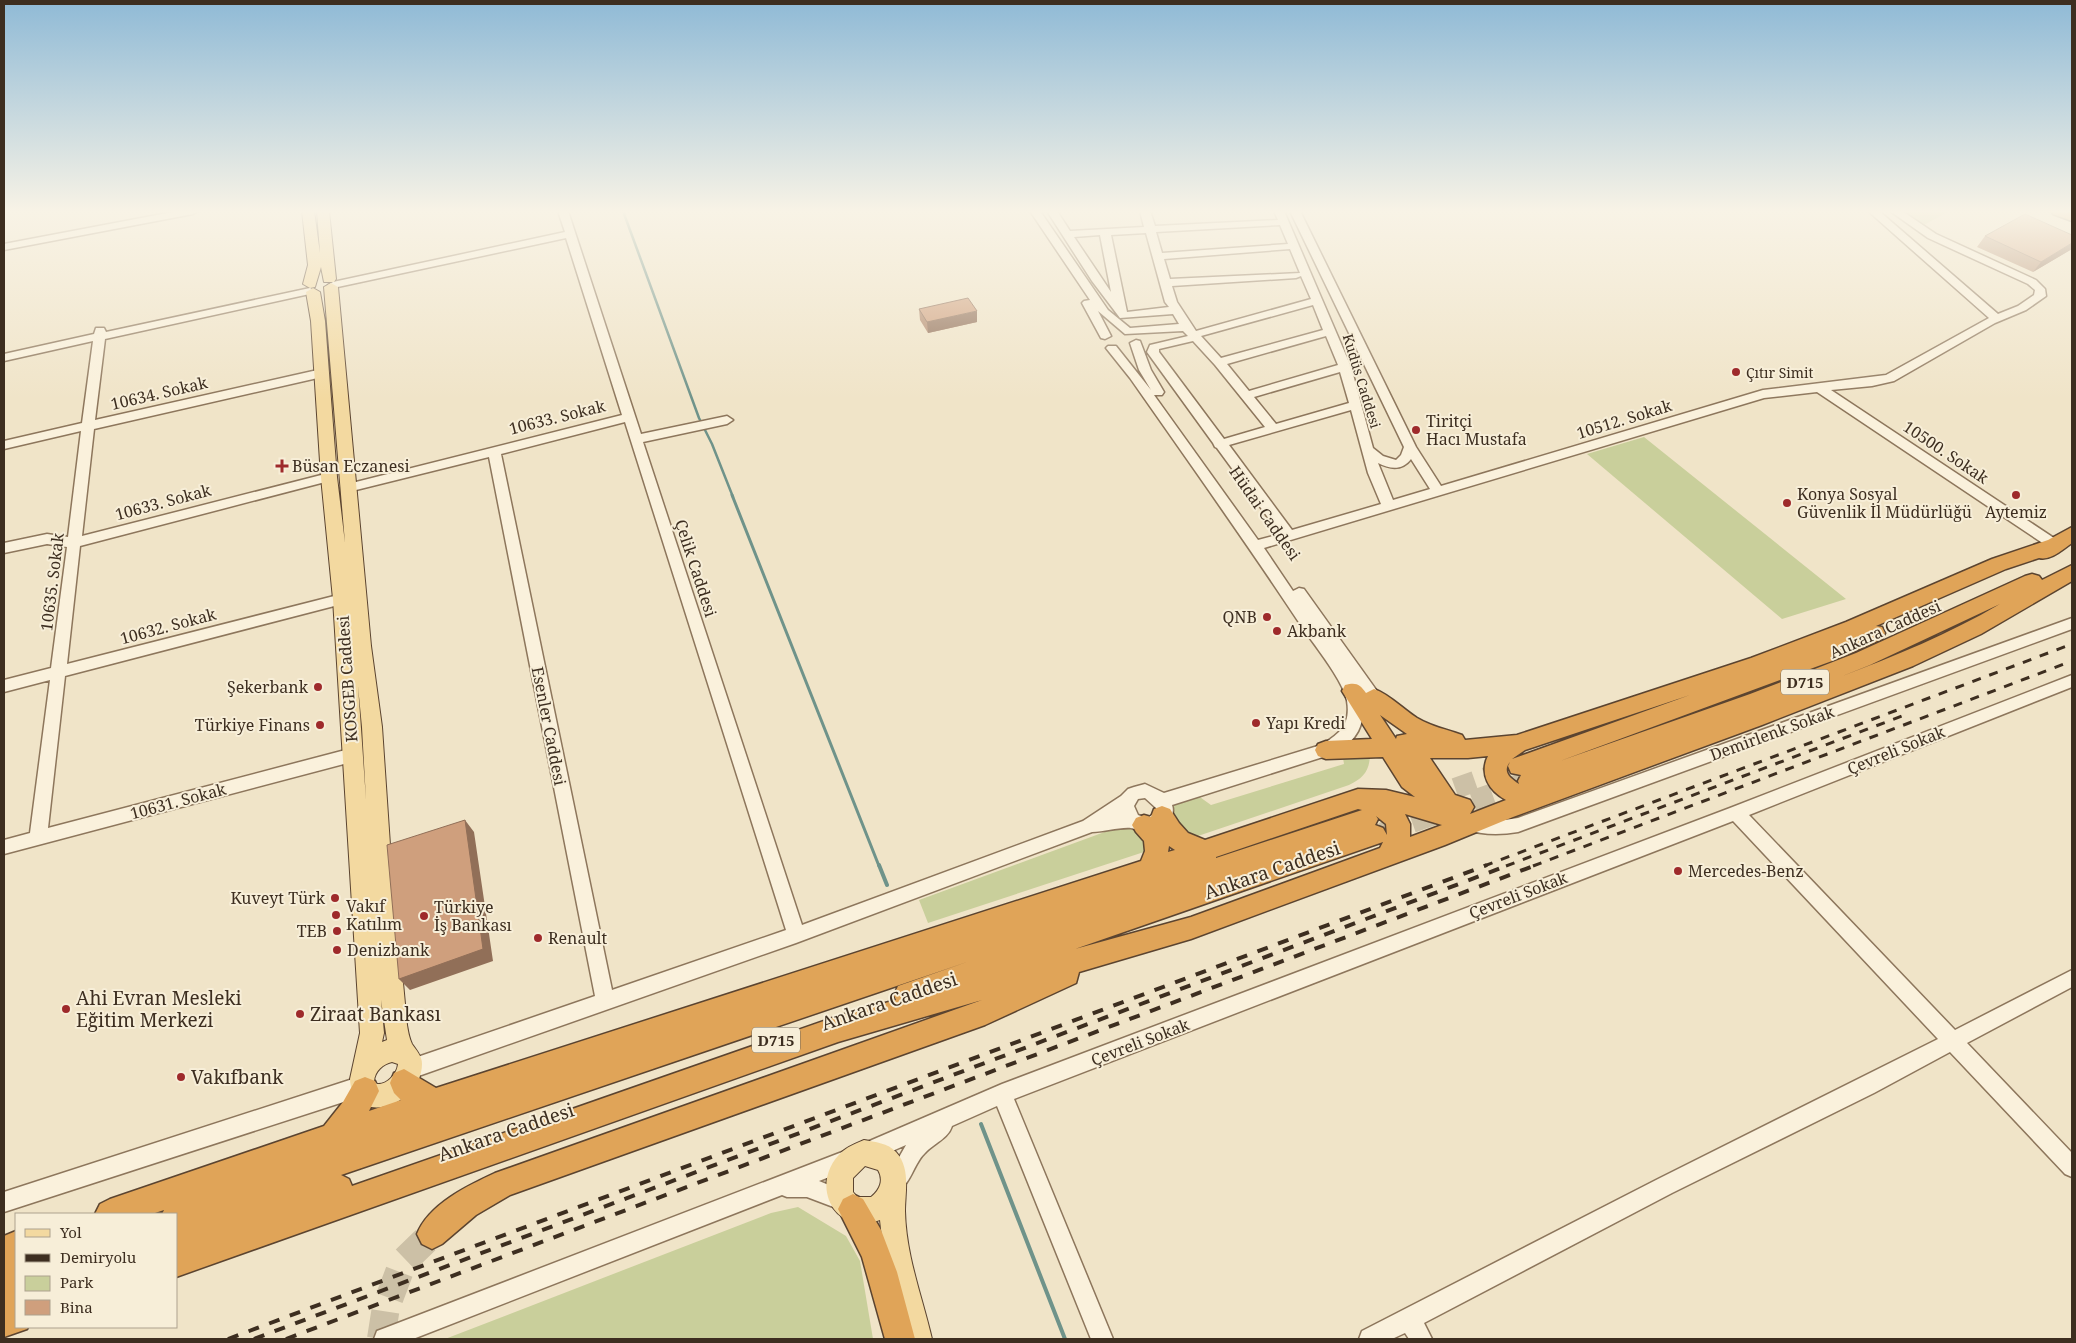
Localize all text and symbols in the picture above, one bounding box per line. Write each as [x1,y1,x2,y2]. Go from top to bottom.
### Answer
street label: Kudüs Caddesi [1339,331,1386,431]
place label: Çıtır Simit [1746,363,1814,382]
marker: Çıtır Simit [1730,366,1742,378]
street label: 10634. Sokak [109,371,210,415]
street label: 10633. Sokak [507,394,608,440]
street label: 10512. Sokak [1574,394,1675,444]
place label: Tiritçi Hacı Mustafa [1426,410,1527,450]
street label: 10500. Sokak [1899,415,1994,489]
marker: Tiritçi Hacı Mustafa [1410,424,1422,436]
place label: Büsan Eczanesi [292,455,410,477]
marker: Büsan Eczanesi [276,460,288,472]
street label: Hüdai Caddesi [1224,461,1306,565]
street label: 10633. Sokak [113,478,214,525]
place label: Konya Sosyal Güvenlik İl Müdürlüğü [1797,483,1972,523]
marker: Aytemiz [2010,489,2022,501]
marker: Konya Sosyal Güvenlik İl Müdürlüğü [1781,497,1793,509]
place label: Aytemiz [1985,501,2047,523]
street label: Çelik Caddesi [670,516,722,620]
street label: 10635. Sokak [35,531,69,632]
street label: Ankara Caddesi [1826,595,1944,663]
street label: 10632. Sokak [118,602,219,649]
place label: QNB [1222,606,1257,628]
marker: QNB [1261,611,1273,623]
street label: KOSGEB Caddesi [332,615,362,743]
place label: Akbank [1287,620,1347,642]
marker: Akbank [1271,625,1283,637]
street label: Esenler Caddesi [527,665,571,787]
road number: D715 [1781,670,1829,694]
place label: Şekerbank [227,676,309,698]
marker: Şekerbank [312,681,324,693]
street label: Demirlenk Sokak [1707,700,1838,766]
place label: Yapı Kredi [1265,712,1345,734]
place label: Türkiye Finans [195,714,310,736]
marker: Yapı Kredi [1250,717,1262,729]
marker: Türkiye Finans [314,719,326,731]
street label: Çevreli Sokak [1844,720,1949,780]
street label: 10631. Sokak [128,777,229,824]
street label: Ankara Caddesi [1201,835,1343,905]
place label: Mercedes-Benz [1688,860,1804,882]
marker: Mercedes-Benz [1672,865,1684,877]
street label: Çevreli Sokak [1466,866,1571,924]
place label: Kuveyt Türk [230,887,326,909]
marker: Kuveyt Türk [329,892,341,904]
place label: Vakıf Katılım [346,895,402,935]
place label: Türkiye İş Bankası [434,896,512,936]
marker: Vakıf Katılım [330,909,342,921]
marker: Türkiye İş Bankası [418,910,430,922]
place label: TEB [297,920,327,942]
marker: TEB [331,925,343,937]
place label: Renault [548,927,608,949]
marker: Renault [532,932,544,944]
place label: Denizbank [347,939,430,961]
marker: Denizbank [331,944,343,956]
street label: Ankara Caddesi [818,966,960,1036]
place label: Ahi Evran Mesleki Eğitim Merkezi [76,985,242,1033]
place label: Ziraat Bankası [310,1001,441,1027]
marker: Ahi Evran Mesleki Eğitim Merkezi [60,1003,72,1015]
marker: Ziraat Bankası [294,1008,306,1020]
street label: Çevreli Sokak [1088,1013,1193,1071]
road number: D715 [752,1028,800,1052]
place label: Vakıfbank [191,1064,284,1090]
marker: Vakıfbank [175,1071,187,1083]
street label: Ankara Caddesi [435,1097,577,1167]
legend [15,1213,178,1328]
text: Yol [59,1222,82,1242]
text: Demiryolu [60,1247,137,1267]
text: Park [60,1272,94,1292]
text: Bina [60,1297,93,1317]

